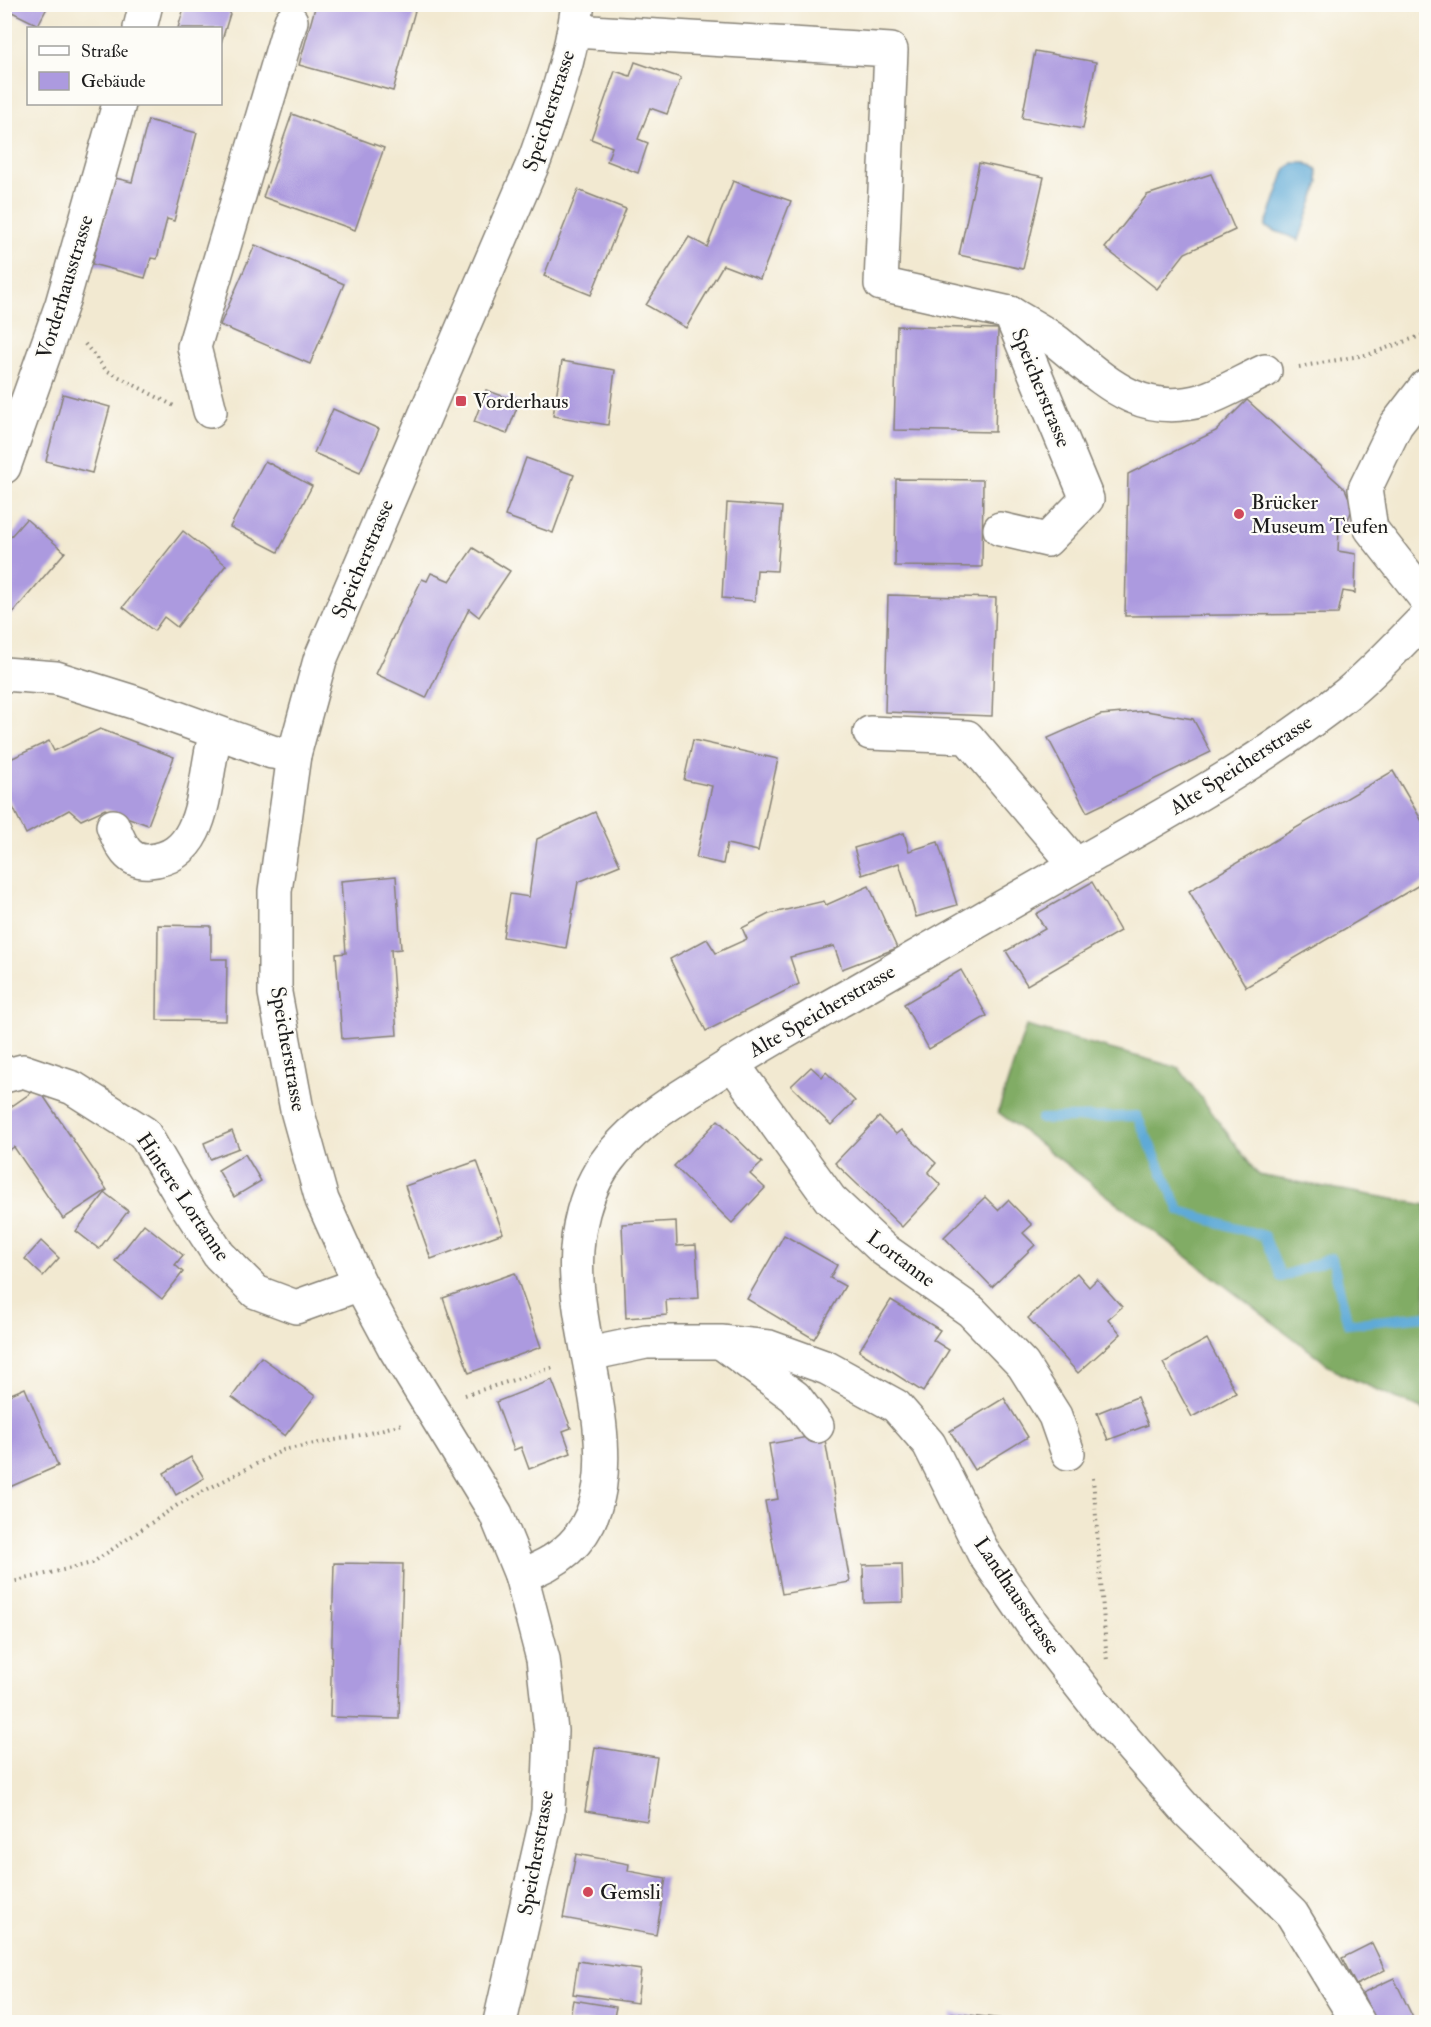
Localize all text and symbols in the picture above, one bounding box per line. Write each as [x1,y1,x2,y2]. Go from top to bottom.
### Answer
legend [27,27,222,105]
text: Straße [81,40,129,63]
street label: Speicherstrasse [517,47,581,175]
text: Gebäude [81,70,146,93]
street label: Vorderhausstrasse [30,212,100,362]
street label: Speicherstrasse [1005,324,1077,452]
place label: Vorderhaus [473,388,568,415]
marker: Vorderhaus [454,394,468,408]
place label: Brücker Museum Teufen [1251,489,1388,540]
street label: Speicherstrasse [326,495,400,622]
marker: Brücker Museum Teufen [1232,507,1246,521]
street label: Alte Speicherstrasse [1164,709,1318,822]
street label: Alte Speicherstrasse [743,958,900,1064]
street label: Speicherstrasse [264,984,312,1114]
street label: Hintere Lortanne [130,1128,236,1267]
street label: Lortanne [861,1224,941,1294]
street label: Landhausstrasse [968,1532,1066,1660]
street label: Speicherstrasse [512,1788,560,1918]
place label: Gemsli [600,1879,661,1906]
marker: Gemsli [581,1885,595,1899]

